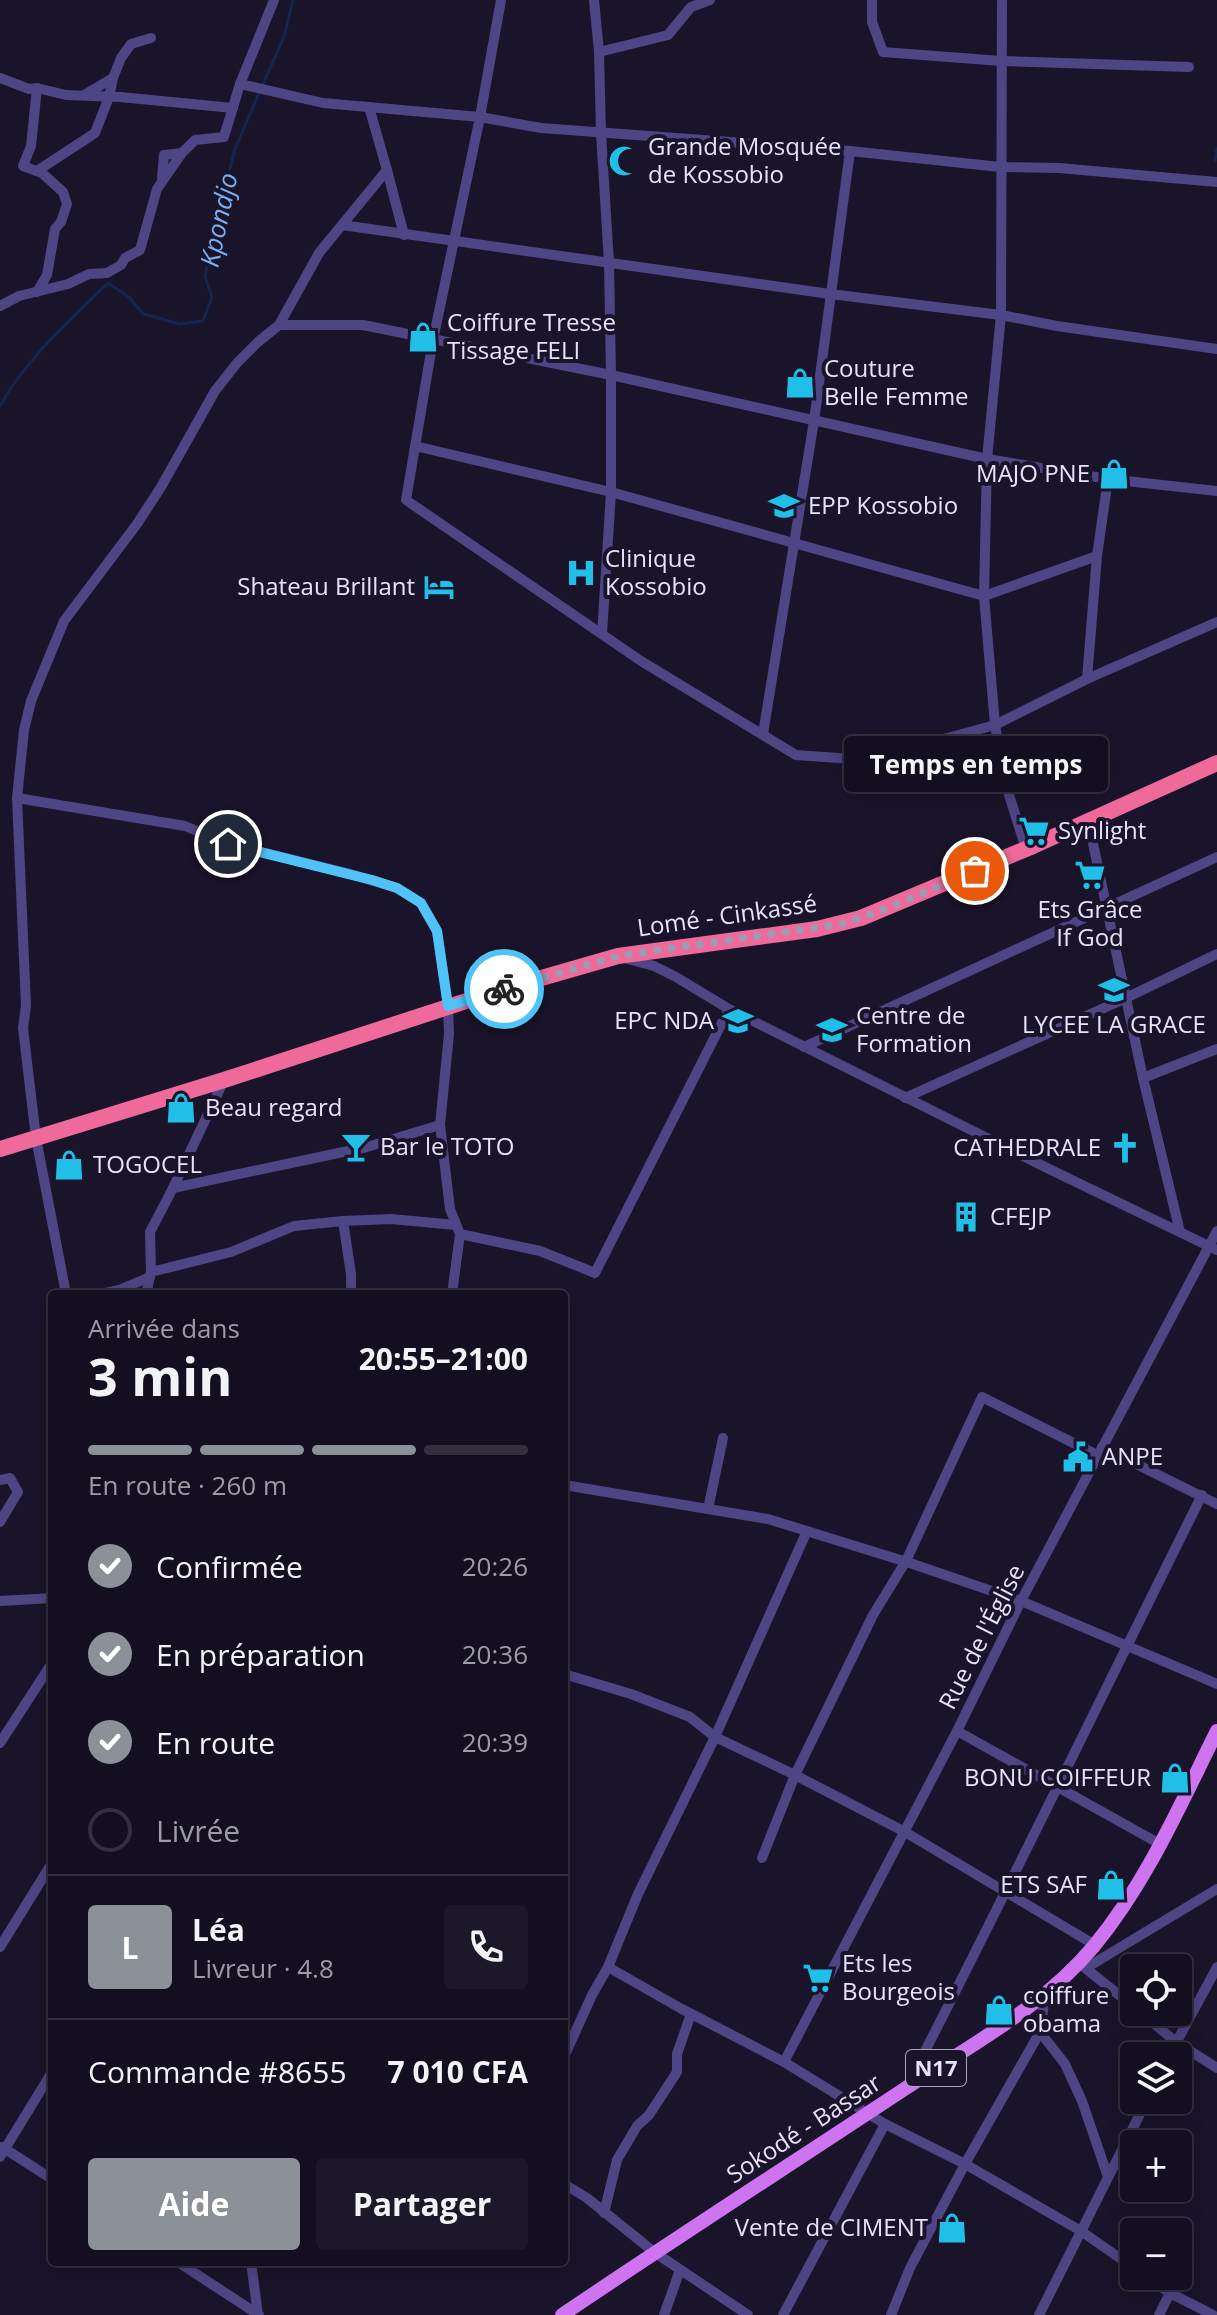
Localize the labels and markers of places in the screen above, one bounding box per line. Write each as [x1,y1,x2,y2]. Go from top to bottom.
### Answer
place label: Grande Mosquée de Kossobio [648,129,842,190]
mosque icon: Grande Mosquée de Kossobio [607,144,641,178]
place label: Coiffure Tresse Tissage FELI [447,305,616,366]
shop icon: Coiffure Tresse Tissage FELI [406,320,440,354]
place label: Couture Belle Femme [824,351,969,412]
shop icon: Couture Belle Femme [783,366,817,400]
place label: MAJO PNE [976,456,1090,489]
shop icon: MAJO PNE [1097,457,1131,491]
place label: EPP Kossobio [808,488,958,521]
school or university icon: EPP Kossobio [767,489,801,523]
place label: Clinique Kossobio [605,541,707,602]
hospital icon: Clinique Kossobio [564,556,598,590]
place label: Shateau Brillant [237,569,415,602]
hotel icon: Shateau Brillant [422,570,456,604]
callout: Temps en temps [843,735,1107,791]
pin [194,810,262,878]
place label: Synlight [1058,813,1146,846]
supermarket icon: Synlight [1017,814,1051,848]
pin [941,837,1009,905]
supermarket icon: Ets Grâce If God [1073,858,1107,892]
place label: Ets Grâce If God [1037,892,1143,953]
school or university icon: LYCEE LA GRACE [1097,973,1131,1007]
place label: Centre de Formation [856,998,972,1059]
place label: EPC NDA [614,1003,715,1036]
school or university icon: EPC NDA [721,1004,755,1038]
place label: LYCEE LA GRACE [1022,1007,1206,1040]
school or university icon: Centre de Formation [815,1013,849,1047]
place label: Beau regard [205,1090,342,1123]
shop icon: Beau regard [164,1091,198,1125]
place label: Bar le TOTO [380,1129,514,1162]
bar icon: Bar le TOTO [339,1130,373,1164]
place label: CATHEDRALE [953,1130,1101,1163]
church icon: CATHEDRALE [1108,1131,1142,1165]
place label: TOGOCEL [93,1147,202,1180]
shop icon: TOGOCEL [52,1148,86,1182]
place label: CFEJP [990,1199,1052,1232]
building icon: CFEJP [949,1200,983,1234]
place label: ANPE [1102,1439,1163,1472]
public building icon: ANPE [1061,1440,1095,1474]
place label: BONU COIFFEUR [964,1760,1151,1793]
shop icon: BONU COIFFEUR [1158,1761,1192,1795]
place label: ETS SAF [1000,1867,1087,1900]
shop icon: ETS SAF [1094,1868,1128,1902]
place label: Ets les Bourgeois [842,1946,955,2007]
supermarket icon: Ets les Bourgeois [801,1961,835,1995]
place label: coiffure obama [1023,1978,1109,2039]
shop icon: coiffure obama [982,1993,1016,2027]
place label: Vente de CIMENT [735,2210,928,2243]
shop icon: Vente de CIMENT [935,2211,969,2245]

